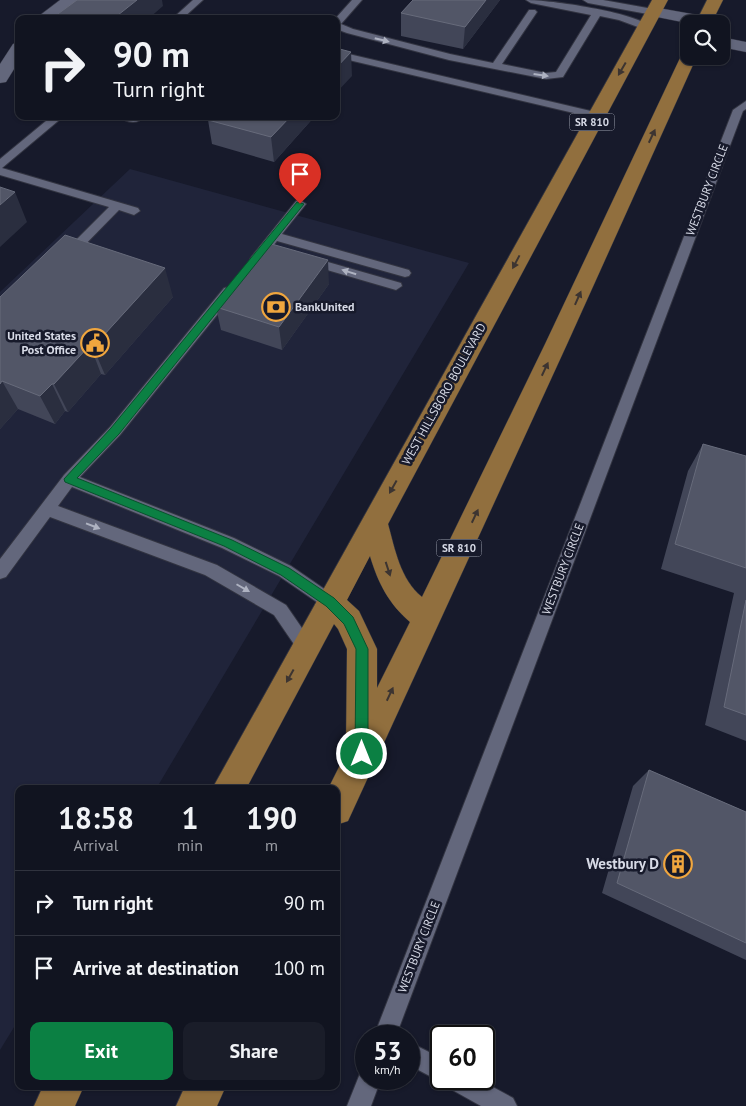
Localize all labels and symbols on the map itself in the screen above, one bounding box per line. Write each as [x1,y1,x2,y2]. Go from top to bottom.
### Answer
one-way arrow [375,36,390,44]
one-way arrow [617,62,626,76]
one-way arrow [533,71,549,79]
road number: SR 810 [570,114,614,130]
one-way arrow [648,129,656,143]
street label: WESTBURY CIRCLE [682,142,731,238]
pin [279,153,321,204]
one-way arrow [512,255,520,269]
one-way arrow [342,268,357,276]
one-way arrow [574,291,582,305]
bank icon: BankUnited [261,292,291,322]
place label: BankUnited [295,299,354,314]
street label: WEST HILLSBORO BOULEVARD [398,320,489,467]
place label: United States Post Office [7,328,76,357]
public building icon: United States Post Office [80,328,110,358]
one-way arrow [541,362,549,376]
one-way arrow [389,480,397,495]
one-way arrow [471,509,479,523]
street label: WESTBURY CIRCLE [538,521,587,617]
one-way arrow [86,522,101,530]
road number: SR 810 [436,540,482,556]
one-way arrow [384,562,392,577]
one-way arrow [236,584,249,593]
one-way arrow [286,668,294,683]
one-way arrow [386,687,394,701]
position arrow [335,727,387,779]
building icon: Westbury D [663,849,693,879]
place label: Westbury D [586,854,659,873]
street label: WESTBURY CIRCLE [394,899,443,995]
speed limit sign: 60 [430,1025,495,1090]

